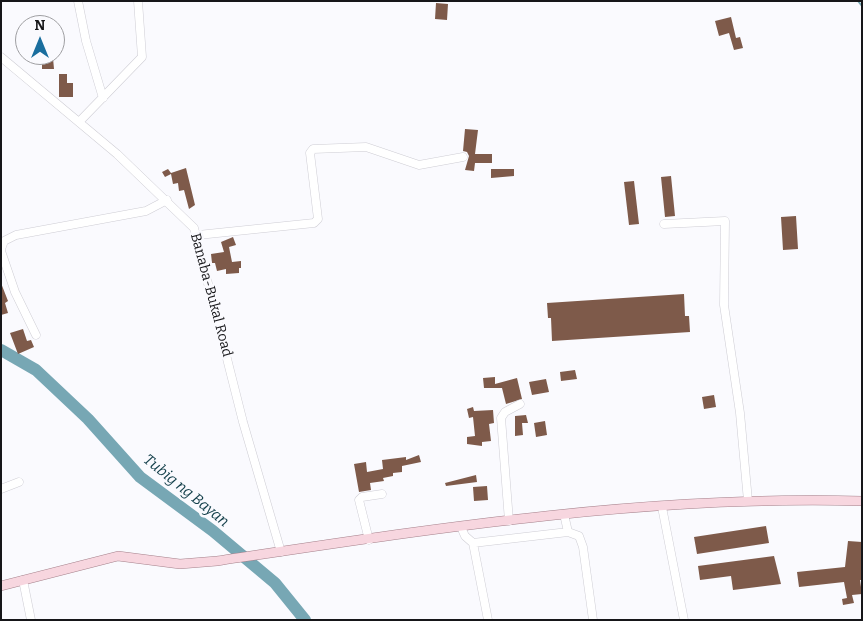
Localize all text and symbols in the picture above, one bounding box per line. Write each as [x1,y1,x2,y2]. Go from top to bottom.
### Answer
north arrow [15,15,65,65]
text: N [35,17,45,34]
street label: Banaba-Bukal Road [186,231,236,359]
water label: Tubig ng Bayan [140,451,232,531]

